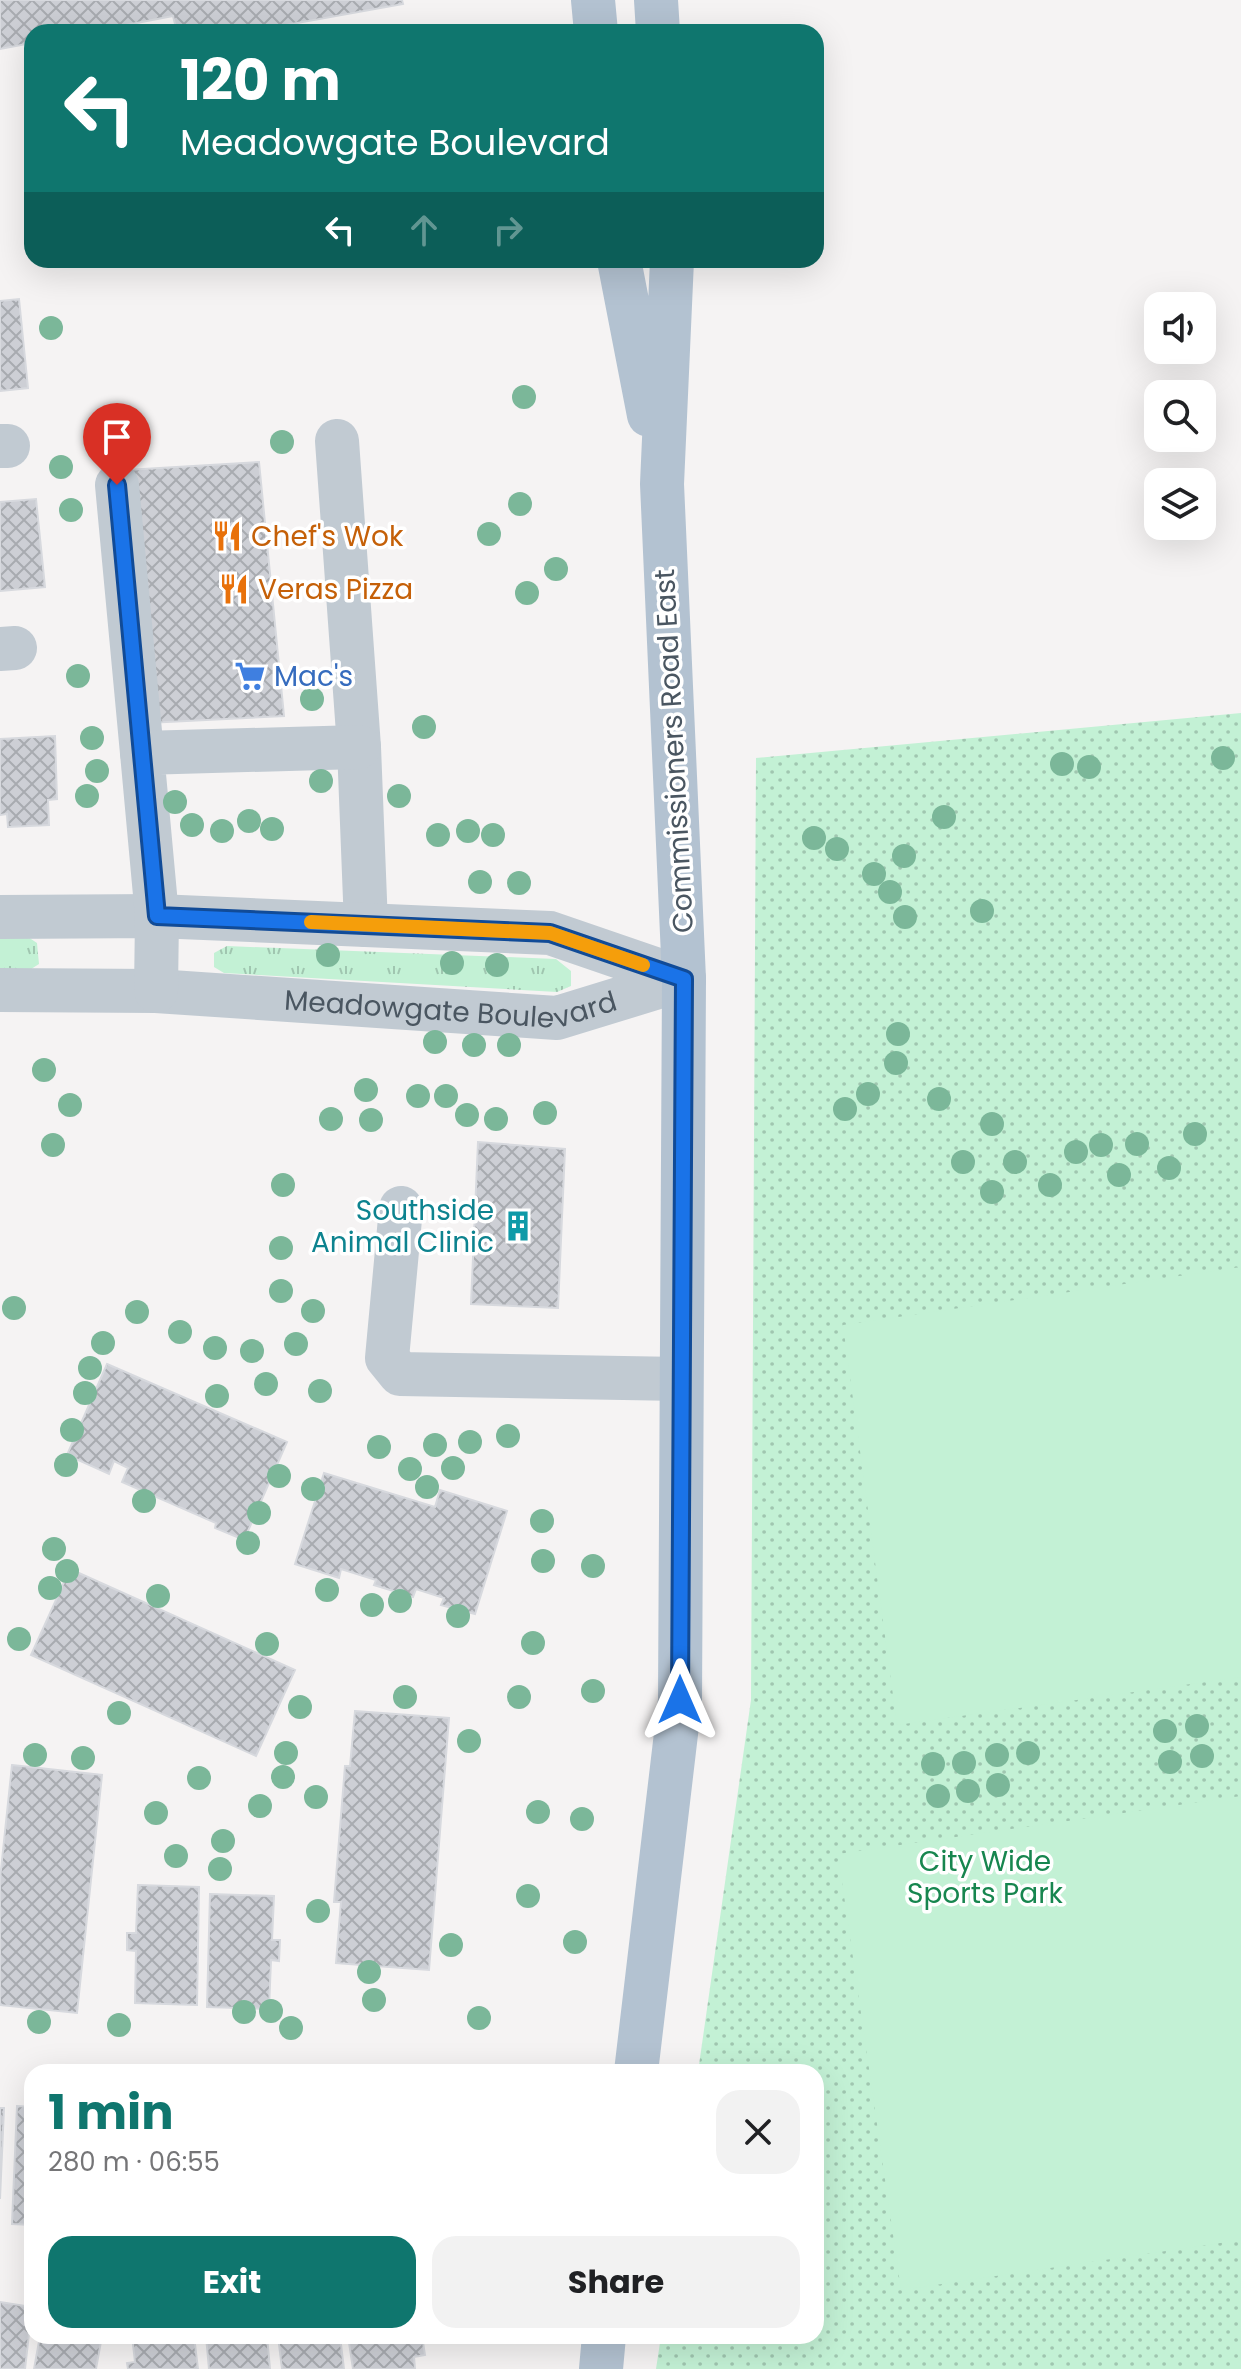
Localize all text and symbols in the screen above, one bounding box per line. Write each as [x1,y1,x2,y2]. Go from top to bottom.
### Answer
text: 120 m [180,41,341,120]
icon: left [48,56,152,160]
text: Meadowgate Boulevard [180,117,610,168]
icon: left [318,208,362,252]
icon: ahead [402,208,446,252]
icon: right [486,208,530,252]
map controls [1144,292,1216,540]
button: sound [1144,292,1216,364]
button: search [1144,380,1216,452]
pin [83,403,151,485]
icon: arrive [95,415,139,459]
button: layers [1144,468,1216,540]
place label: Chef's Wok [251,517,404,556]
restaurant icon: Chef's Wok [210,519,244,553]
street label: Commissioners Road East [645,568,703,934]
place label: Veras Pizza [258,570,413,609]
restaurant icon: Veras Pizza [217,572,251,606]
place label: Mac's [274,657,353,696]
supermarket icon: Mac's [233,659,267,693]
street label: Meadowgate Boulevard [283,980,621,1037]
place label: Southside Animal Clinic [311,1191,494,1262]
building icon: Southside Animal Clinic [501,1209,535,1243]
position arrow [638,1658,722,1742]
park label: City Wide Sports Park [907,1842,1064,1913]
text: 1 min [48,2079,174,2146]
button: close [716,2090,800,2174]
text: 280 m · 06:55 [48,2144,220,2180]
button: Exit [48,2236,416,2328]
button: Share [432,2236,800,2328]

